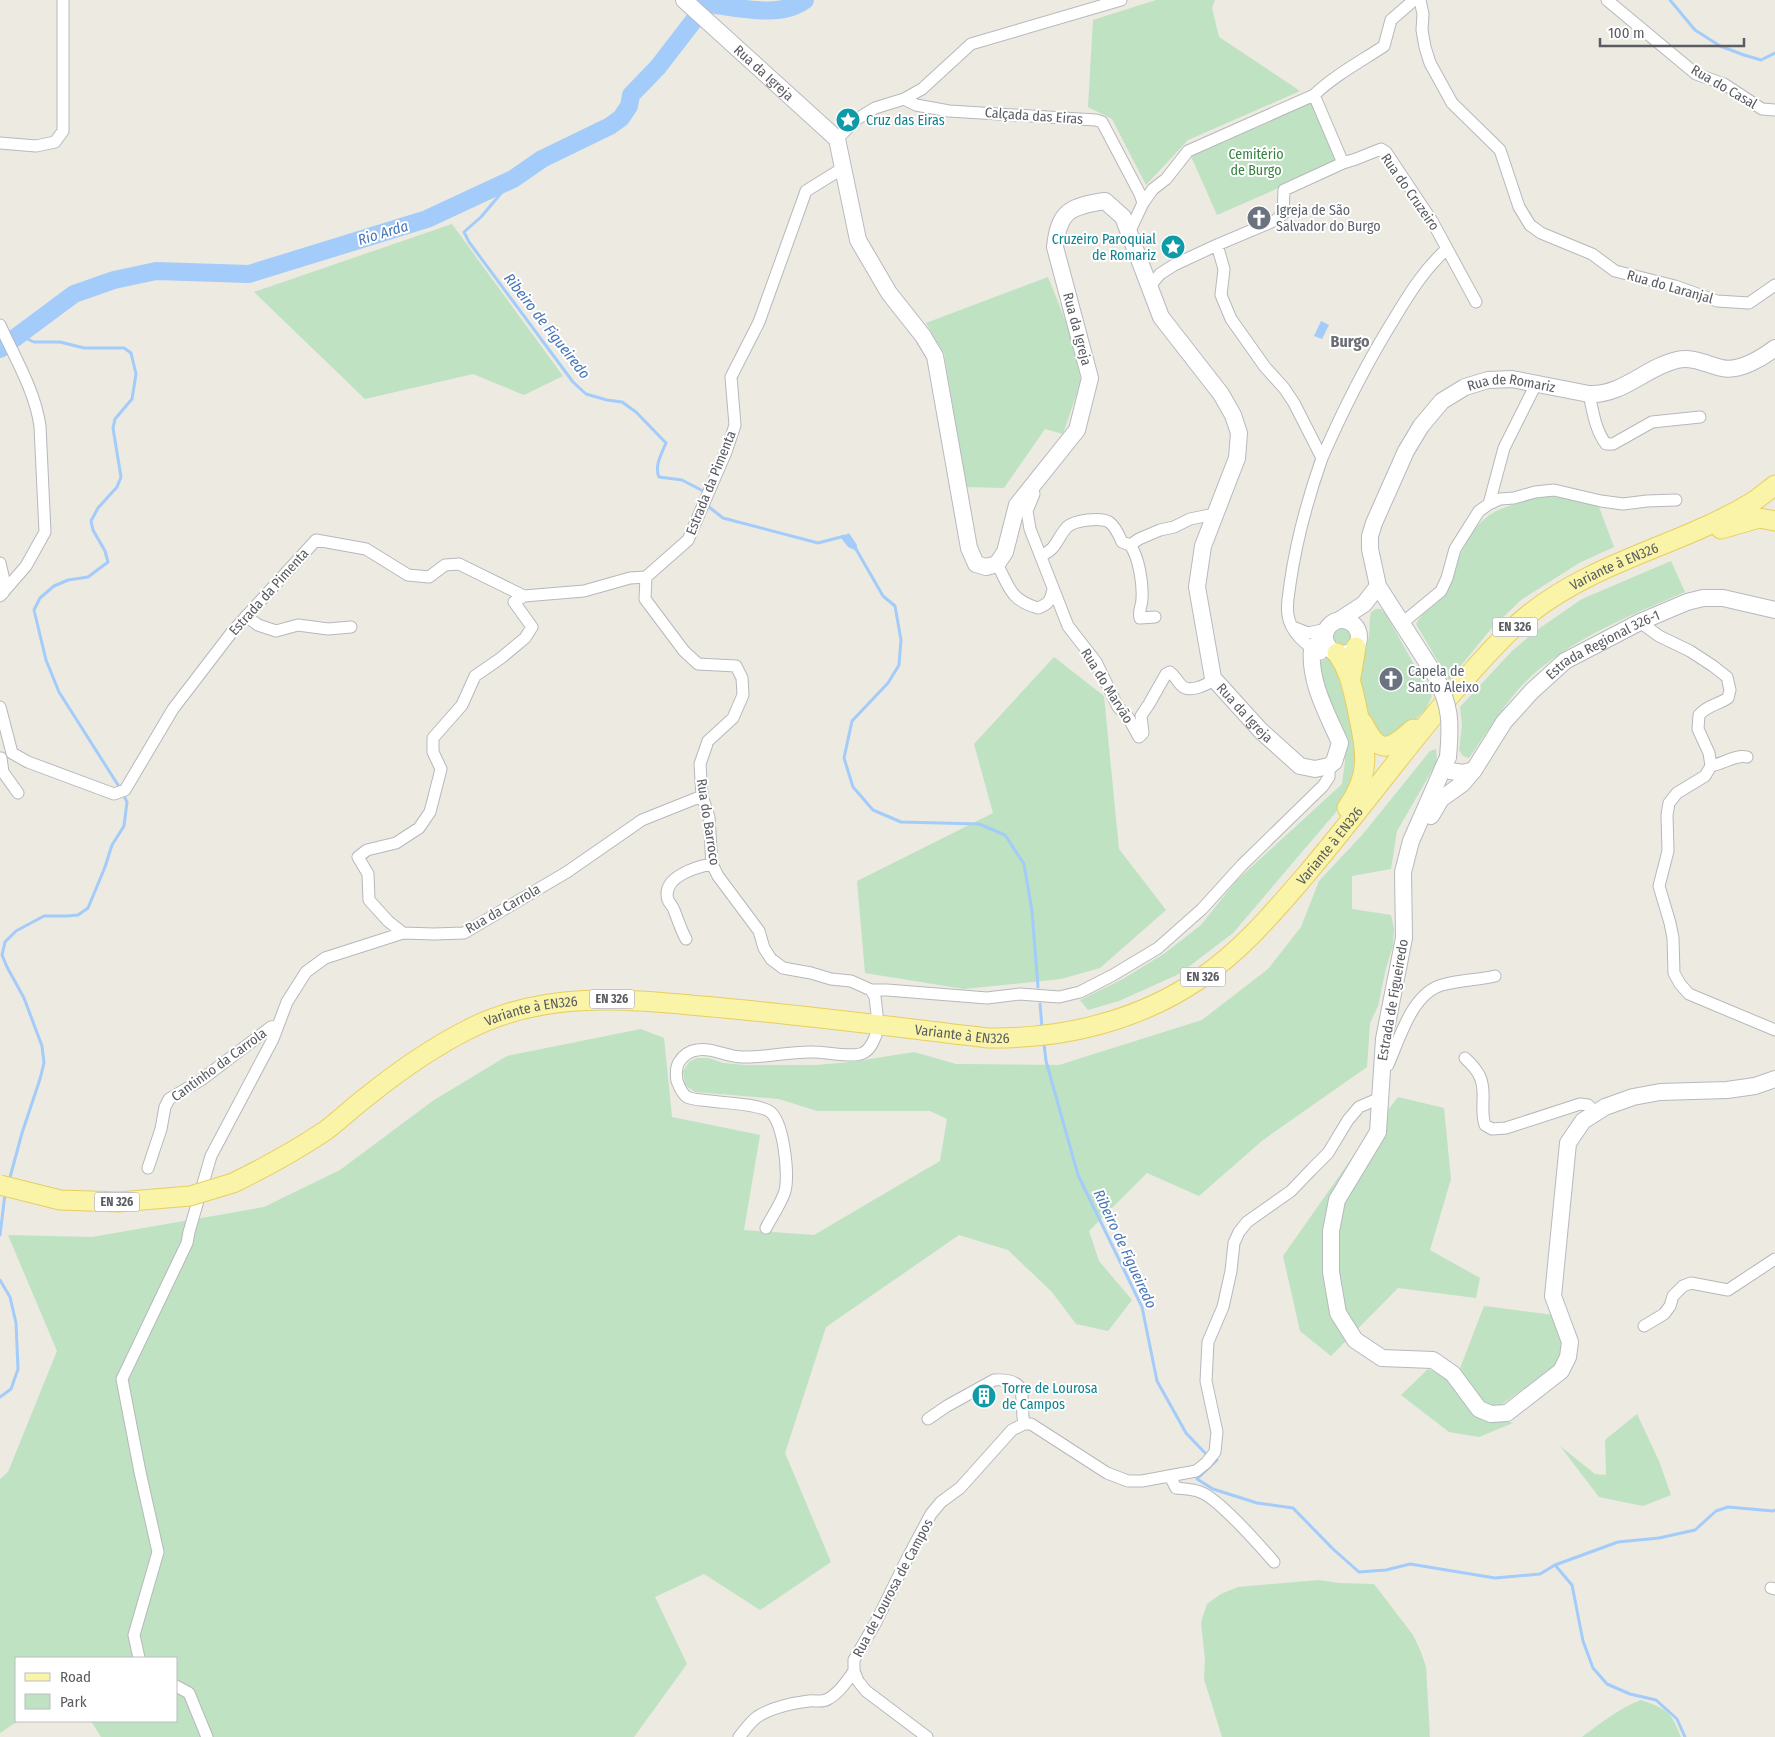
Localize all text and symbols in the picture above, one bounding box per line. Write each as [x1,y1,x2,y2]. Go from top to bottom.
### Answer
scale bar [1600,15,1744,47]
text: 100 m [1608,24,1645,42]
street label: Rua da Igreja [730,41,797,104]
street label: Rua do Casal [1688,61,1760,113]
street label: Calçada das Eiras [984,104,1084,128]
place icon: Cruz das Eiras [835,107,861,133]
place label: Cruz das Eiras [866,112,945,129]
park label: Cemitério de Burgo [1228,146,1284,179]
street label: Rua do Cruzeiro [1377,150,1443,234]
place label: Igreja de São Salvador do Burgo [1276,202,1381,235]
church icon: Igreja de São Salvador do Burgo [1246,205,1272,231]
water label: Rio Arda [356,217,410,249]
place label: Cruzeiro Paroquial de Romariz [1052,231,1156,264]
place icon: Cruzeiro Paroquial de Romariz [1160,234,1186,260]
street label: Rua do Laranjal [1625,267,1715,308]
water label: Ribeiro de Figueiredo [500,270,594,383]
street label: Rua da Igreja [1059,291,1095,367]
district label: Burgo [1330,332,1370,351]
street label: Rua de Romariz [1465,370,1557,396]
street label: Estrada da Pimenta [682,428,740,538]
street label: Variante à EN326 [1567,539,1661,594]
street label: Estrada da Pimenta [226,545,313,639]
street label: Estrada Regional 326-1 [1542,606,1662,683]
road number: EN 326 [1492,618,1538,636]
street label: Rua do Marvão [1077,645,1137,727]
place label: Capela de Santo Aleixo [1408,663,1479,696]
church icon: Capela de Santo Aleixo [1378,666,1404,692]
street label: Rua da Igreja [1213,680,1277,746]
street label: Rua do Barroco [693,777,723,867]
street label: Variante à EN326 [1293,803,1366,888]
street label: Rua da Carrola [462,881,544,937]
street label: Estrada de Figueiredo [1374,938,1412,1062]
road number: EN 326 [1180,968,1226,986]
road number: EN 326 [590,990,634,1009]
street label: Variante à EN326 [482,992,578,1029]
street label: Variante à EN326 [914,1021,1010,1047]
street label: Cantinho da Carrola [168,1025,270,1105]
water label: Ribeiro de Figueiredo [1090,1187,1161,1311]
road number: EN 326 [94,1192,140,1212]
place label: Torre de Lourosa de Campos [1002,1380,1098,1413]
building icon: Torre de Lourosa de Campos [971,1383,997,1409]
street label: Rua de Lourosa de Campos [849,1516,937,1660]
legend [15,1657,178,1722]
text: Road [60,1668,91,1686]
text: Park [60,1693,87,1711]

